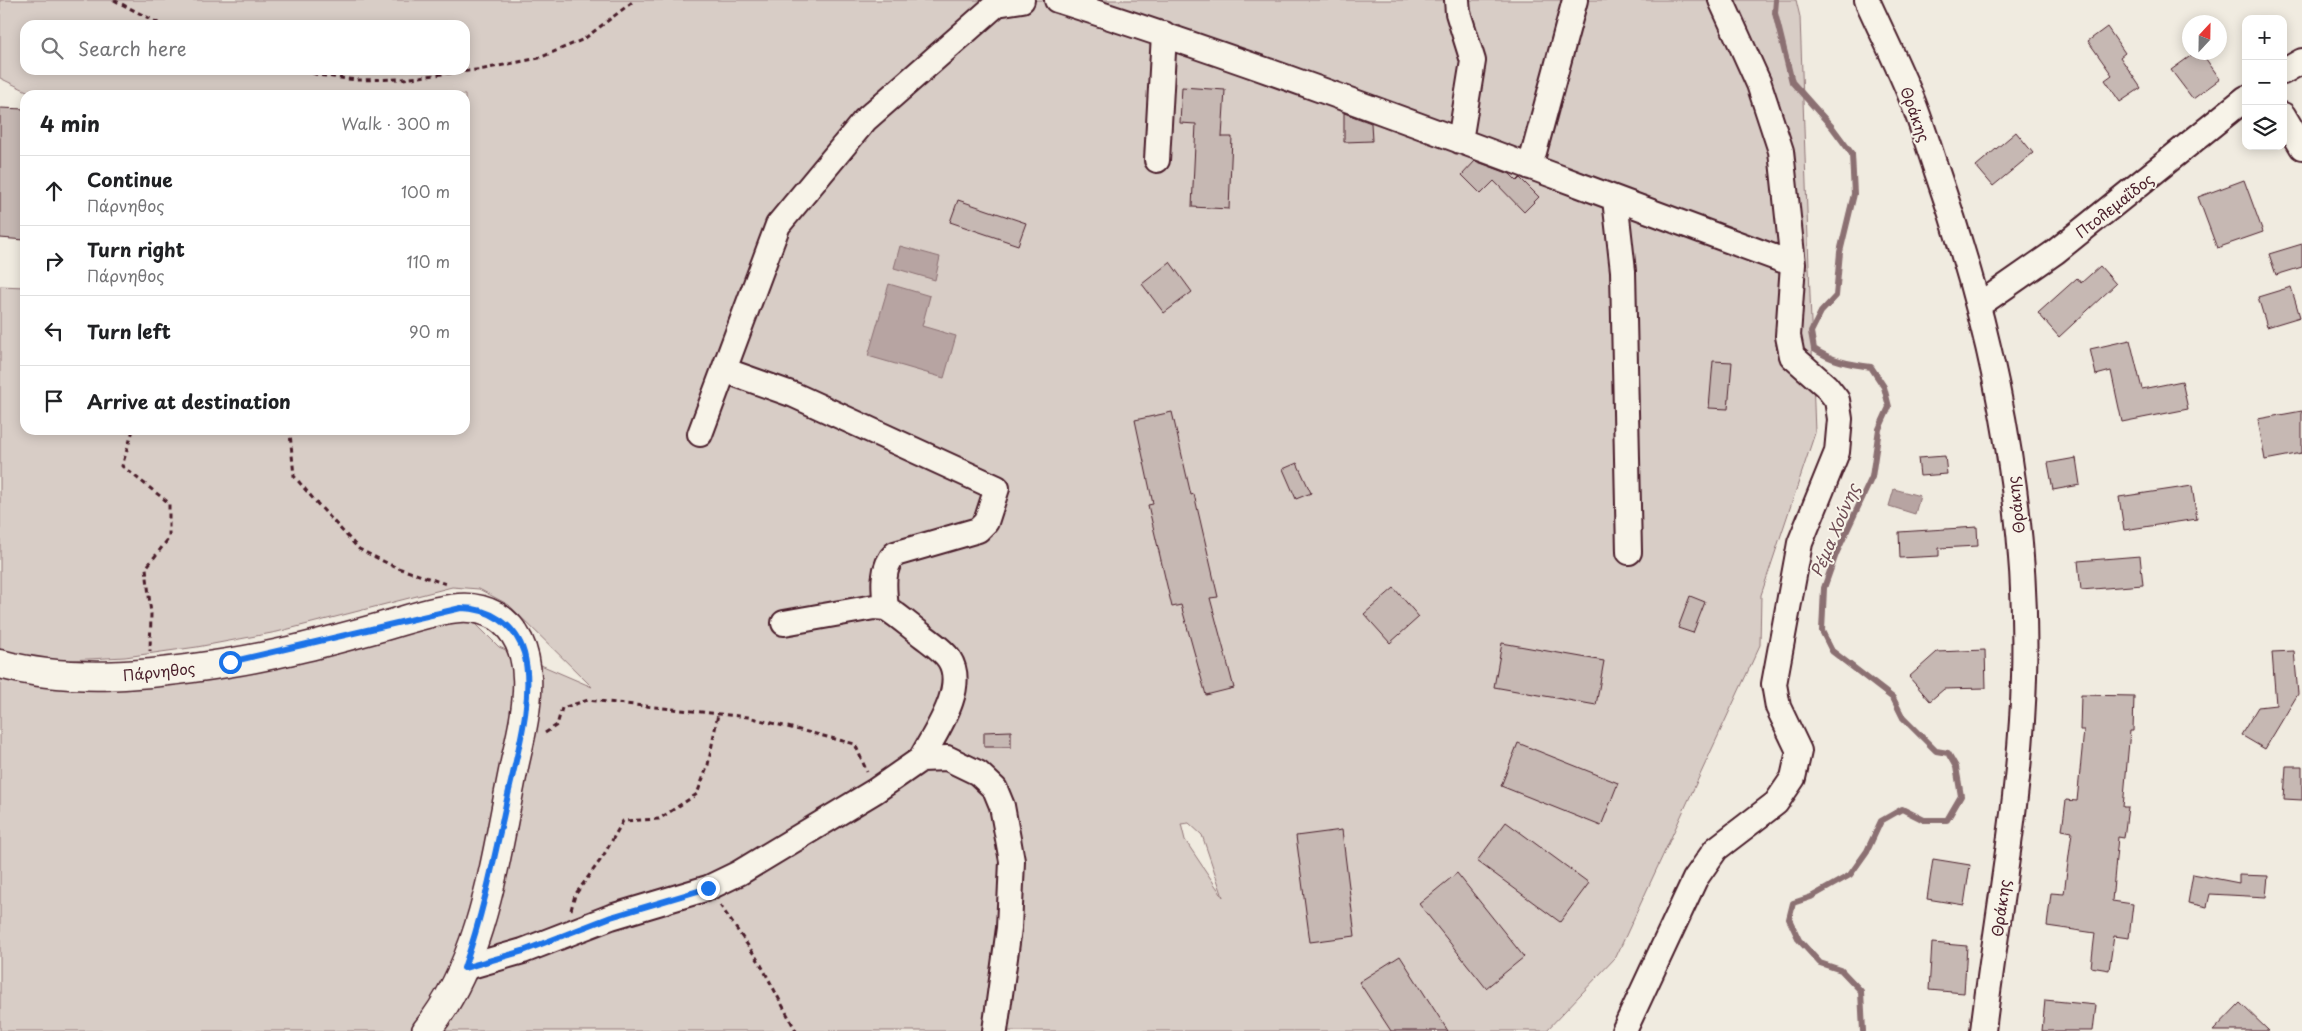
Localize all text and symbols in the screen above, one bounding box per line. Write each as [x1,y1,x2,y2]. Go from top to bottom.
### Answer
north arrow [2182,15,2227,60]
map controls [2242,15,2287,150]
button: + [2242,15,2287,60]
search box [20,20,470,75]
icon: search [38,34,66,62]
text: Search here [78,34,187,62]
button: − [2242,60,2287,105]
street label: Θράκης [1895,83,1937,145]
button: layers [2242,105,2287,150]
text: 4 min [40,107,100,139]
text: Walk · 300 m [341,111,450,135]
text: Continue [87,165,173,193]
street label: Πτολεμαΐδος [2070,167,2158,243]
icon: ahead [40,177,68,205]
text: 100 m [401,179,450,203]
text: Πάρνηθος [87,193,164,217]
text: Turn right [87,235,185,263]
icon: right [40,247,68,275]
text: 110 m [407,249,450,273]
text: Πάρνηθος [87,263,164,287]
icon: left [40,317,68,345]
text: Turn left [87,317,171,345]
text: 90 m [409,319,450,343]
icon: arrive [40,387,68,415]
text: Arrive at destination [87,387,291,415]
street label: Θράκης [2000,475,2030,535]
water label: Ρέμα Χούνης [1804,478,1865,580]
route start [219,651,242,674]
street label: Πάρνηθος [122,656,197,686]
route end [697,877,720,900]
street label: Θράκης [1985,878,2015,938]

